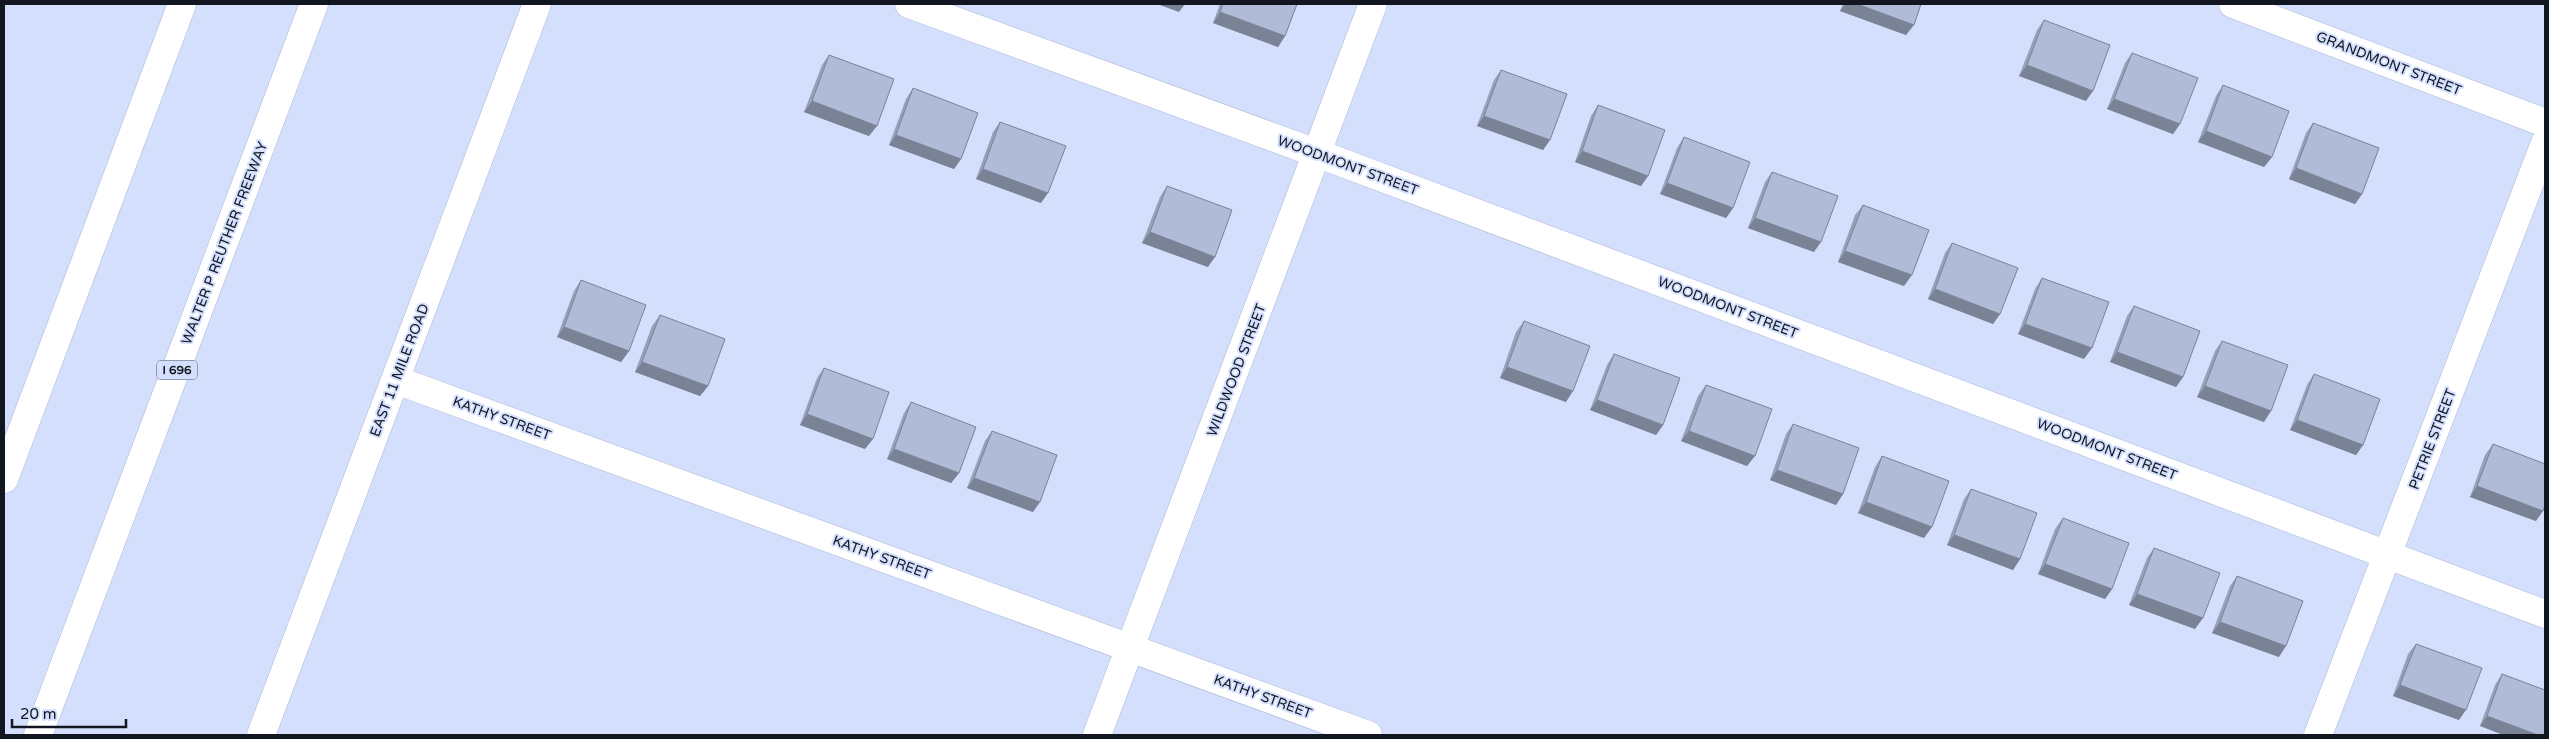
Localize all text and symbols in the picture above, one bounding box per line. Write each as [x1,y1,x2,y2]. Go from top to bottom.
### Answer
street label: GRANDMONT STREET [2314,28,2464,99]
street label: WOODMONT STREET [1275,132,1421,199]
street label: WALTER P REUTHER FREEWAY [178,139,271,347]
street label: WOODMONT STREET [1655,273,1801,342]
street label: EAST 11 MILE ROAD [366,301,433,439]
street label: WILDWOOD STREET [1203,301,1270,439]
road number: I 696 [157,360,197,380]
street label: PETRIE STREET [2405,386,2460,492]
street label: KATHY STREET [450,393,554,444]
street label: WOODMONT STREET [2034,415,2180,484]
street label: KATHY STREET [830,532,934,583]
street label: KATHY STREET [1211,671,1315,722]
scale bar [12,696,126,728]
text: 20 m [20,705,57,723]

